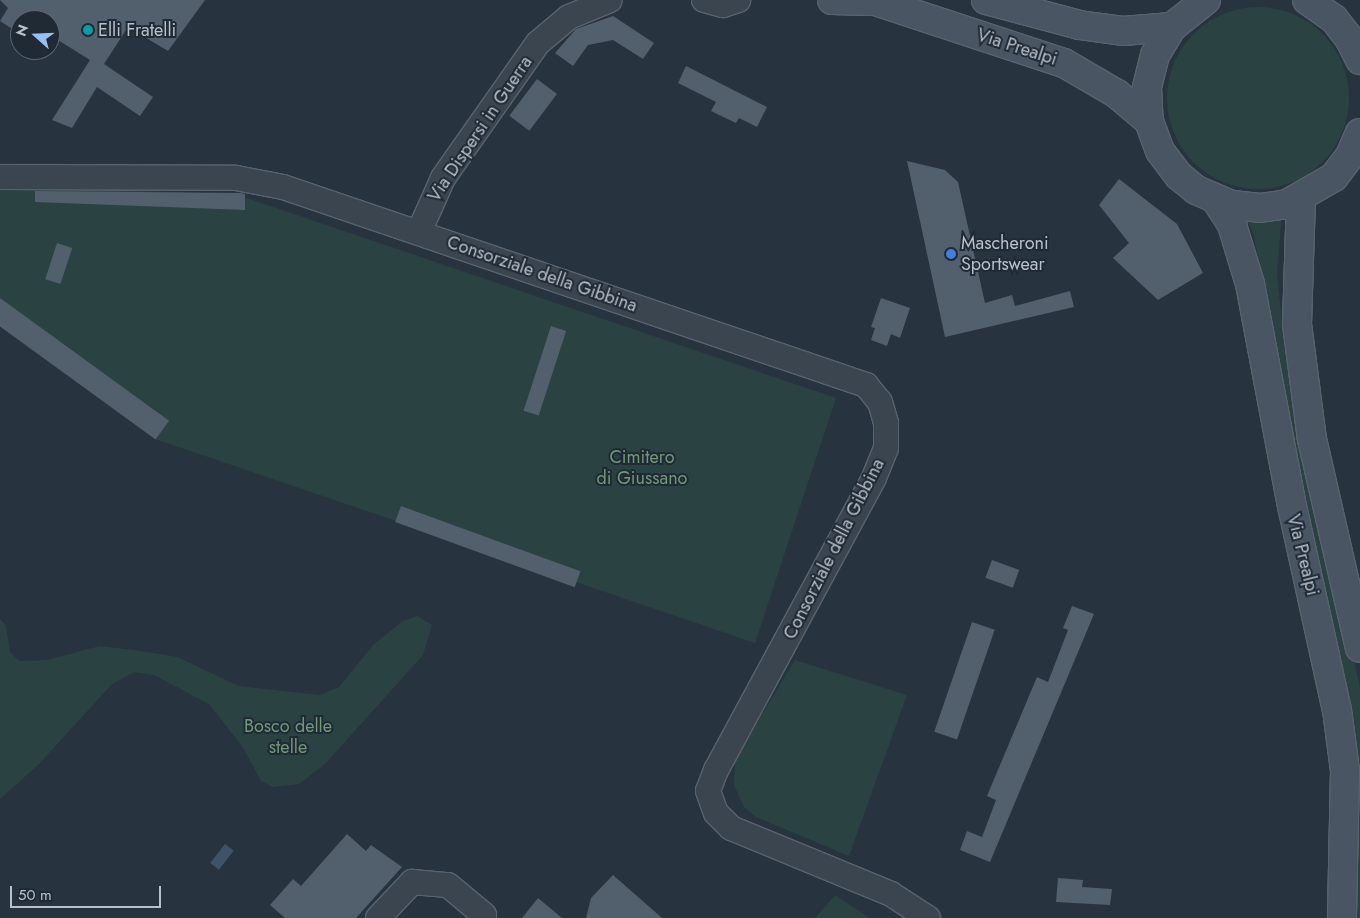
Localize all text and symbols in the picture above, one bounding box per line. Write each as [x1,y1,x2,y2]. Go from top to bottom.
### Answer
north arrow [10,10,60,60]
place label: Elli Fratelli [98,19,176,41]
text: N [11,22,33,39]
marker: Elli Fratelli [82,24,94,36]
street label: Via Prealpi [974,24,1060,70]
street label: Via Dispersi in Guerra [423,52,537,206]
street label: Consorziale della Gibbina [444,231,640,317]
place label: Mascheroni Sportswear [961,233,1049,276]
marker: Mascheroni Sportswear [945,248,957,260]
park label: Cimitero di Giussano [597,447,687,489]
street label: Consorziale della Gibbina [779,455,889,643]
street label: Via Prealpi [1282,512,1324,598]
park label: Bosco delle stelle [244,716,332,759]
scale bar [12,876,164,908]
text: 50 m [18,884,52,906]

